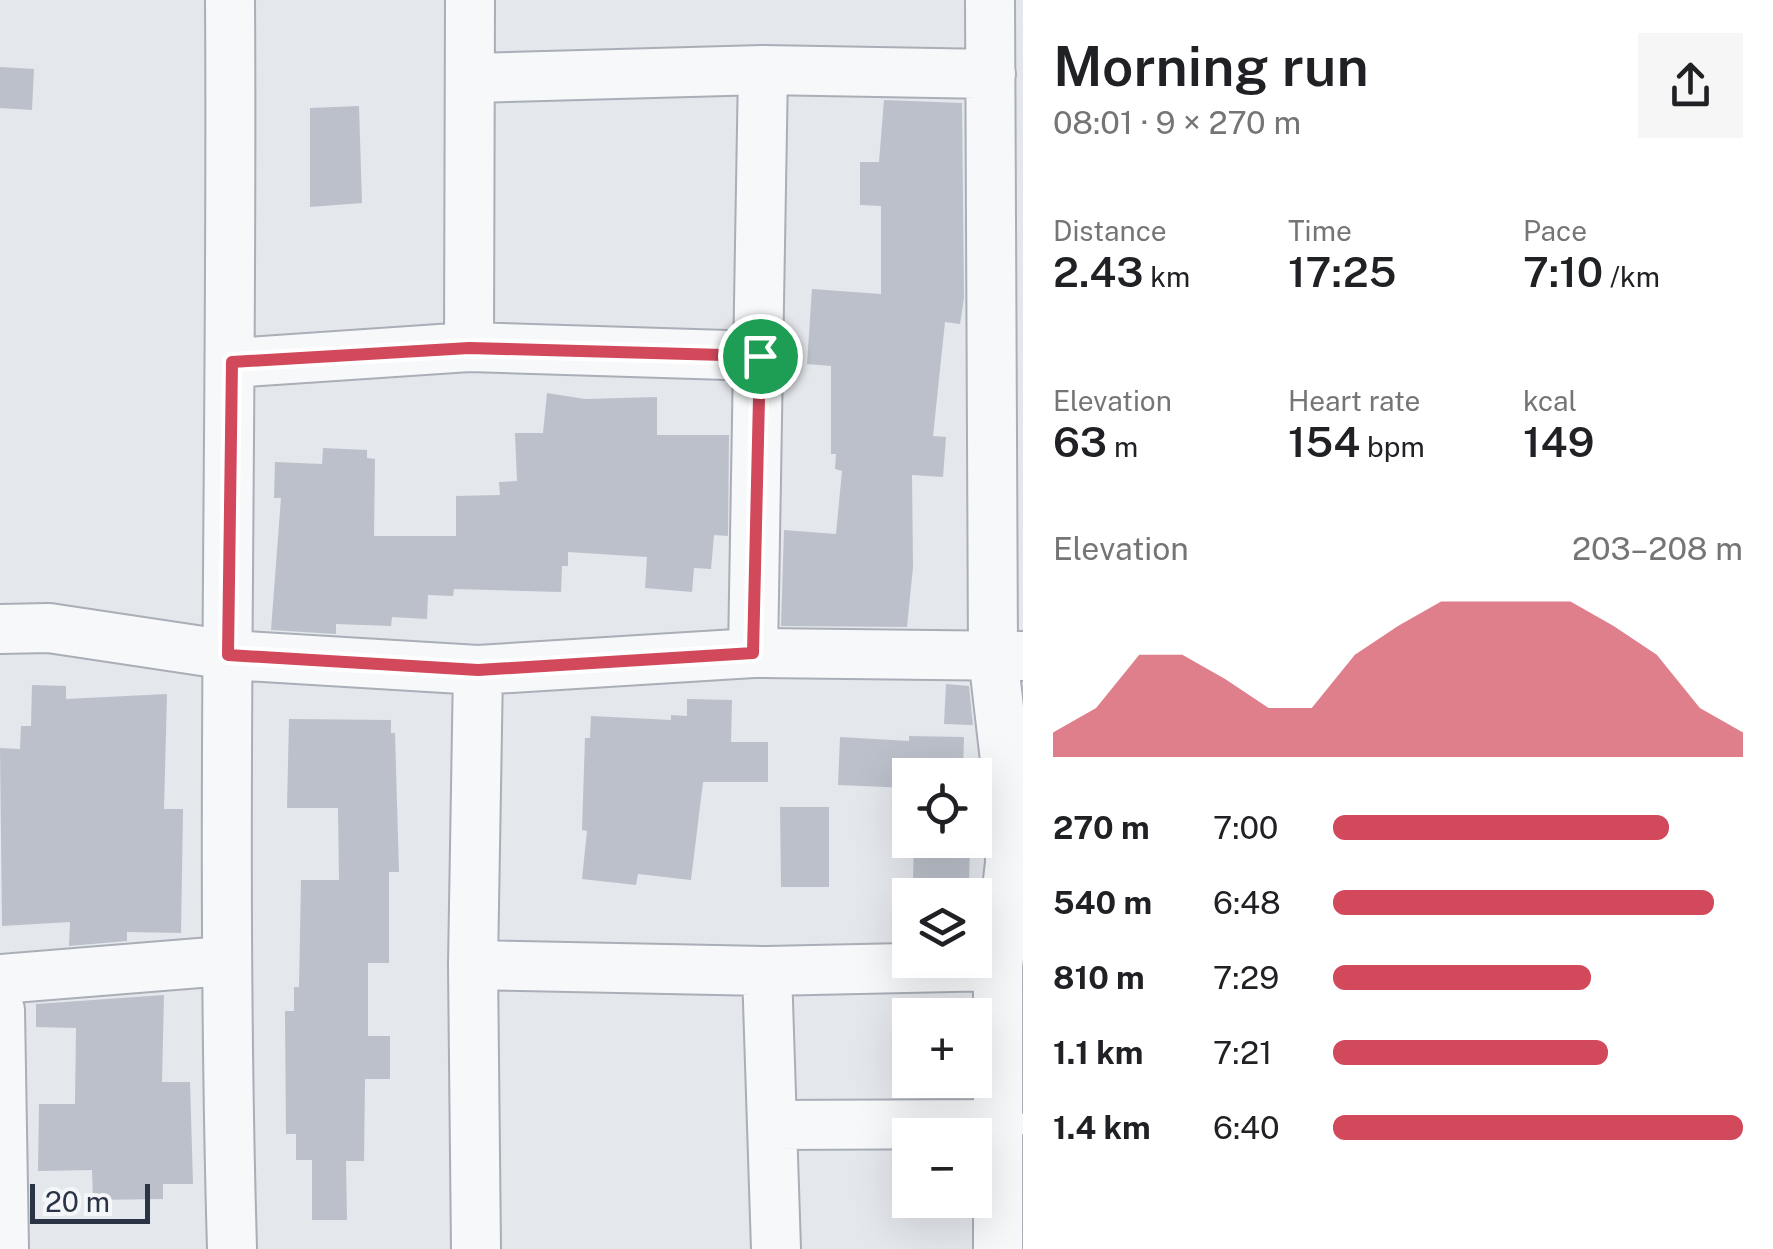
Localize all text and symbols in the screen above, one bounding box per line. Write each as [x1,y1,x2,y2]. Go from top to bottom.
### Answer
button: share [1638,33,1743,138]
text: Morning run [1053,34,1369,98]
text: 08:01 · 9 × 270 m [1053,104,1301,141]
text: Distance [1053,214,1167,247]
text: Time [1288,214,1352,247]
text: Pace [1523,214,1587,247]
text: 2.43 [1053,247,1144,296]
text: 17:25 [1288,247,1396,296]
text: 7:10 [1523,247,1603,296]
text: km [1144,260,1190,293]
text: /km [1603,260,1660,293]
pin [718,314,803,399]
icon: arrive [733,329,788,384]
text: Elevation [1053,384,1172,417]
text: Heart rate [1288,384,1420,417]
text: kcal [1523,384,1577,417]
text: 63 [1053,417,1107,466]
text: 154 [1288,417,1360,466]
text: 149 [1523,417,1595,466]
text: m [1107,430,1138,463]
text: bpm [1360,430,1425,463]
text: Elevation [1053,530,1189,567]
text: 203–208 m [1572,530,1743,567]
map controls [892,758,992,1218]
button: locate [892,758,992,858]
text: 270 m [1053,809,1150,846]
text: 7:00 [1213,809,1278,846]
button: layers [892,878,992,978]
text: 540 m [1053,884,1152,921]
text: 6:48 [1213,884,1281,921]
text: 810 m [1053,959,1145,996]
text: 7:29 [1213,959,1279,996]
button: + [892,998,992,1098]
text: 1.1 km [1053,1034,1143,1071]
text: 7:21 [1213,1034,1272,1071]
text: 1.4 km [1053,1109,1151,1146]
text: 6:40 [1213,1109,1280,1146]
button: − [892,1118,992,1218]
scale bar [30,1179,150,1224]
text: 20 m [45,1185,110,1218]

